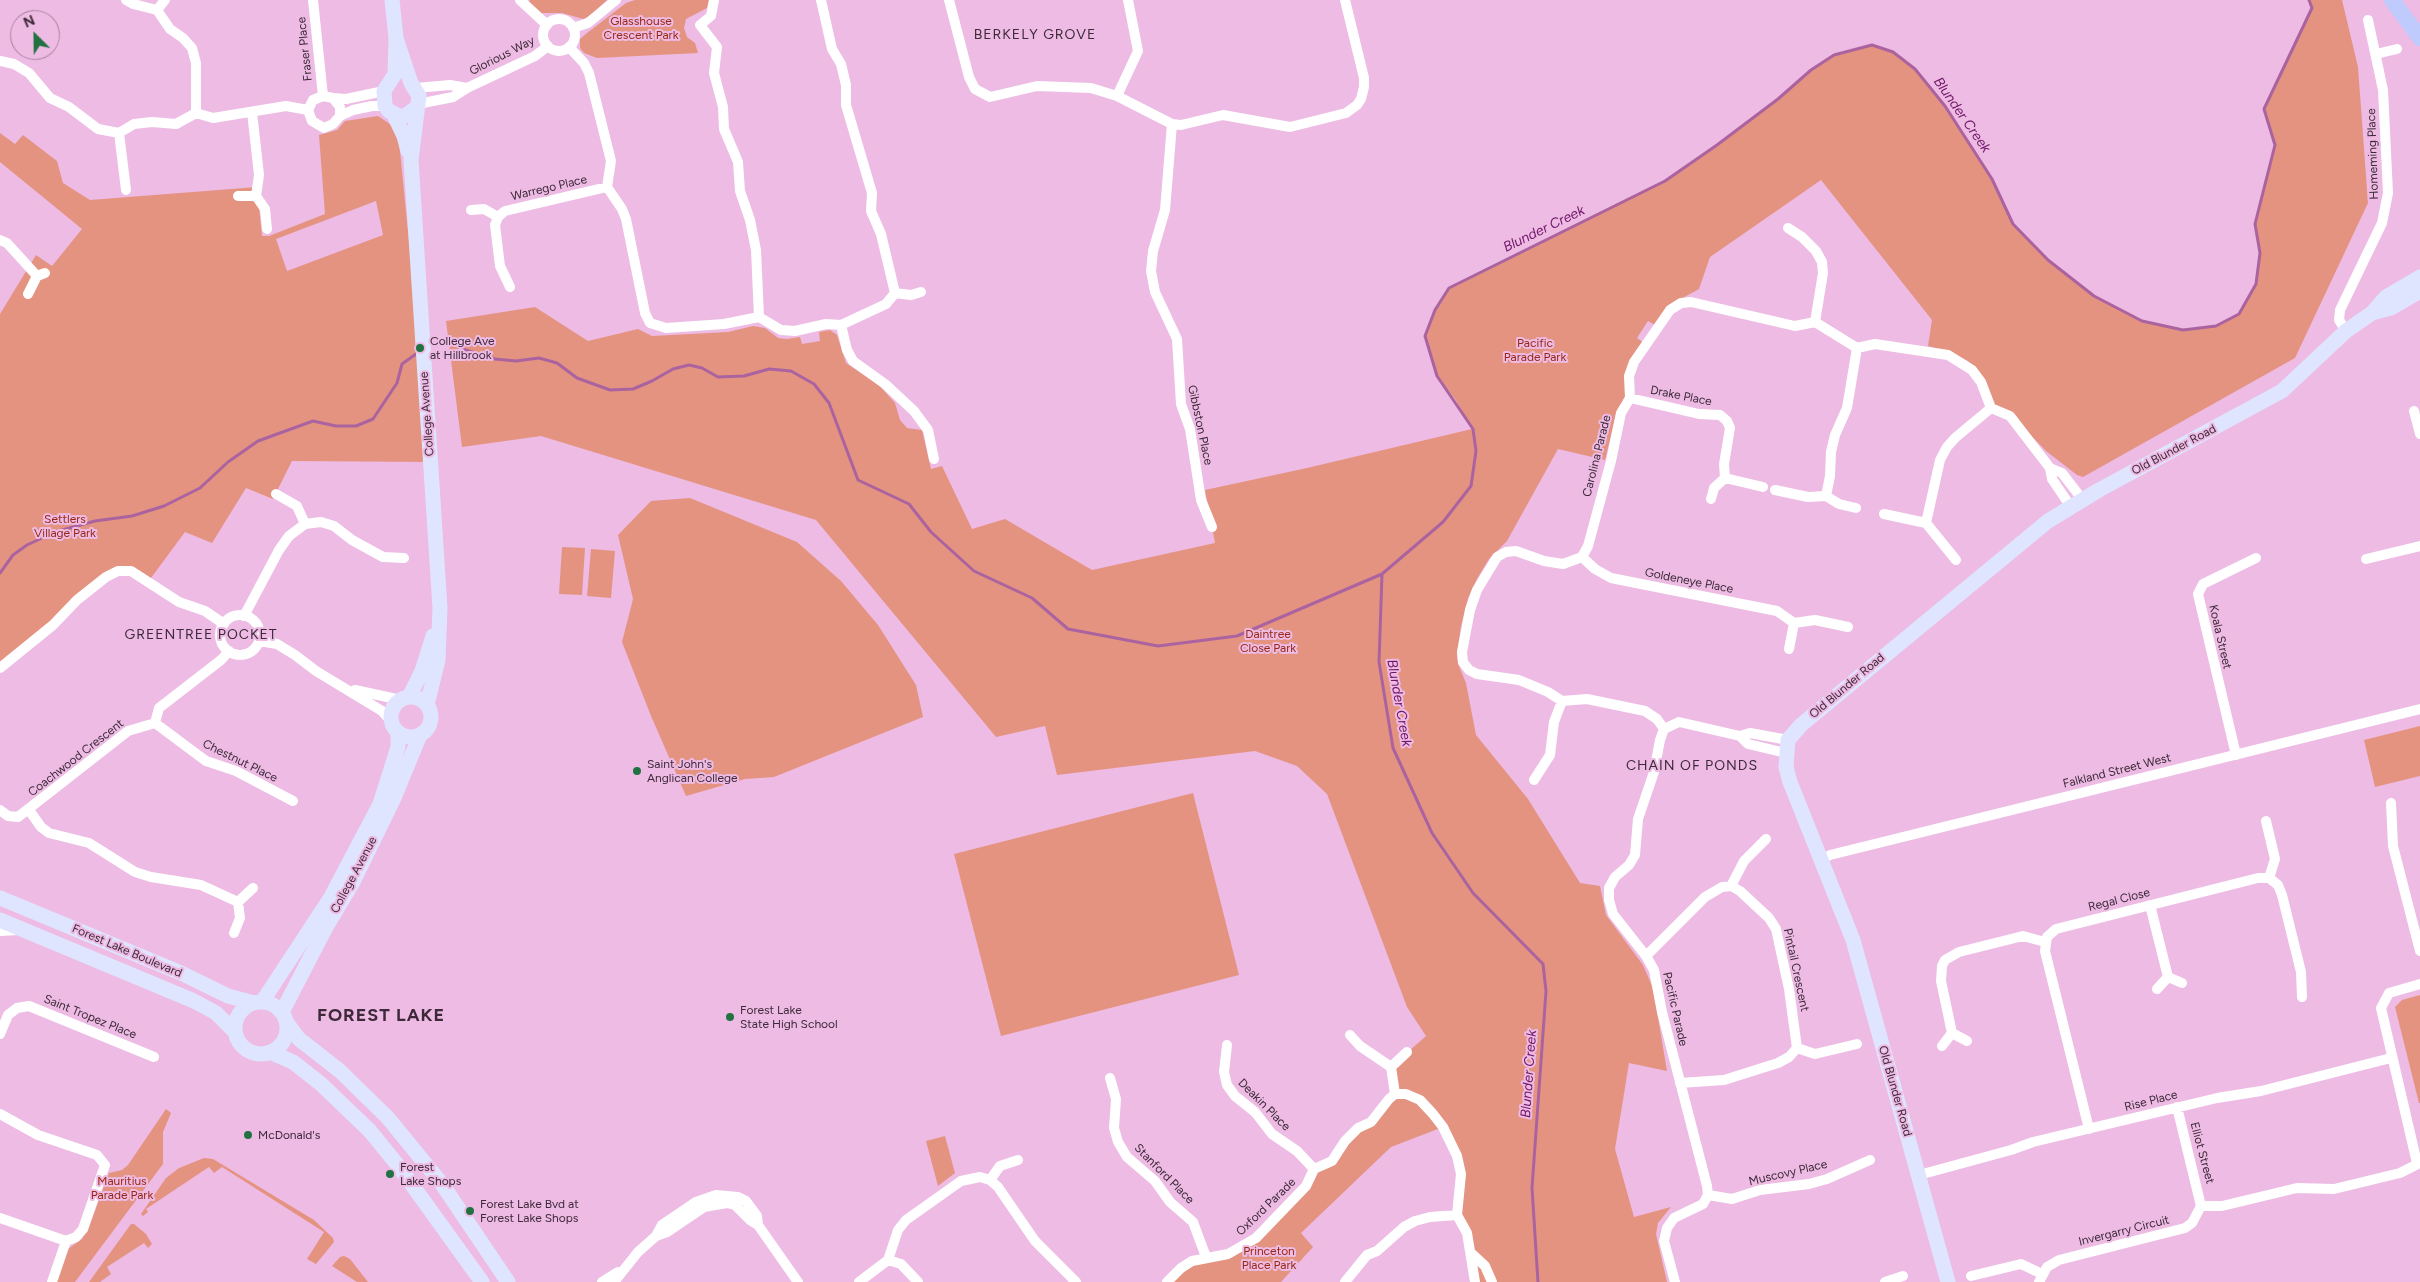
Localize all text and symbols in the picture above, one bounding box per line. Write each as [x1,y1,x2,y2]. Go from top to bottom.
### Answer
north arrow [10,10,60,60]
text: N [21,12,38,32]
park label: Glasshouse Crescent Park [604,14,678,42]
street label: Fraser Place [294,16,316,82]
district label: BERKELY GROVE [972,27,1098,43]
street label: Glorious Way [467,33,537,79]
water label: Blunder Creek [1930,74,1994,156]
street label: Homeming Place [2364,108,2382,200]
street label: Warrego Place [510,172,588,204]
water label: Blunder Creek [1501,202,1587,256]
place label: College Ave at Hillbrook [430,334,495,362]
park label: Pacific Parade Park [1504,336,1566,364]
marker: College Ave at Hillbrook [414,342,426,354]
street label: College Avenue [417,371,437,457]
street label: Drake Place [1649,383,1713,409]
street label: Gibbston Place [1184,384,1216,466]
street label: Carolina Parade [1580,414,1614,498]
street label: Old Blunder Road [2129,422,2219,478]
park label: Settlers Village Park [34,512,96,540]
street label: Goldeneye Place [1644,565,1734,597]
street label: Koala Street [2206,603,2234,671]
district label: GREENTREE POCKET [123,627,279,643]
park label: Daintree Close Park [1240,627,1296,655]
street label: Old Blunder Road [1807,650,1887,722]
water label: Blunder Creek [1383,658,1415,748]
street label: Coachwood Crescent [25,716,127,800]
street label: Chestnut Place [200,737,280,785]
street label: Falkland Street West [2062,751,2172,791]
place label: Saint John's Anglican College [647,757,738,785]
district label: CHAIN OF PONDS [1624,758,1760,774]
marker: Saint John's Anglican College [631,765,643,777]
street label: College Avenue [328,834,380,916]
street label: Regal Close [2087,885,2151,915]
street label: Forest Lake Boulevard [70,921,184,981]
street label: Pintail Crescent [1780,927,1812,1013]
street label: Pacific Parade [1659,971,1691,1047]
street label: Saint Tropez Place [41,992,139,1042]
place label: Forest Lake State High School [740,1003,838,1031]
district label: FOREST LAKE [316,1005,446,1027]
marker: Forest Lake State High School [724,1011,736,1023]
water label: Blunder Creek [1518,1029,1540,1119]
street label: Old Blunder Road [1875,1044,1915,1138]
street label: Deakin Place [1235,1076,1293,1134]
street label: Rise Place [2123,1087,2179,1115]
street label: Elliot Street [2187,1121,2217,1185]
place label: McDonald's [258,1128,320,1142]
marker: McDonald's [242,1129,254,1141]
street label: Stanford Place [1131,1141,1197,1207]
street label: Muscovy Place [1747,1157,1829,1189]
place label: Forest Lake Shops [400,1160,461,1188]
marker: Forest Lake Shops [384,1168,396,1180]
park label: Mauritius Parade Park [91,1174,153,1202]
street label: Oxford Parade [1233,1175,1299,1239]
place label: Forest Lake Bvd at Forest Lake Shops [480,1197,579,1225]
marker: Forest Lake Bvd at Forest Lake Shops [464,1205,476,1217]
street label: Invergarry Circuit [2077,1213,2171,1249]
park label: Princeton Place Park [1242,1244,1296,1272]

